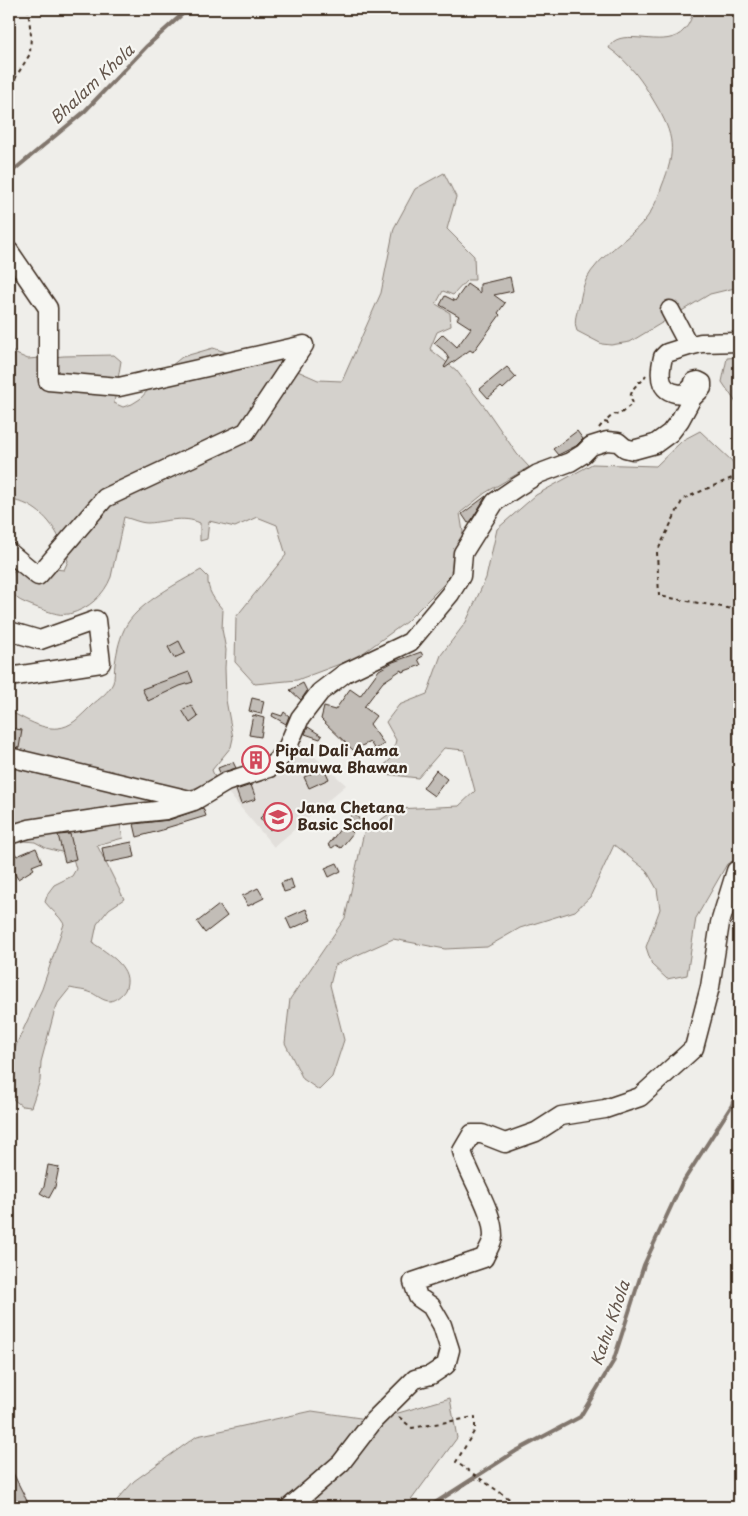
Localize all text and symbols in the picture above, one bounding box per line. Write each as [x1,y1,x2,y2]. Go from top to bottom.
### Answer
water label: Bhalam Khola [44,37,140,129]
place label: Pipal Dali Aama Samuwa Bhawan [275,738,408,778]
building icon: Pipal Dali Aama Samuwa Bhawan [241,745,271,775]
place label: Jana Chetana Basic School [297,795,406,835]
school or university icon: Jana Chetana Basic School [263,802,293,832]
water label: Kahu Khola [583,1276,635,1368]

